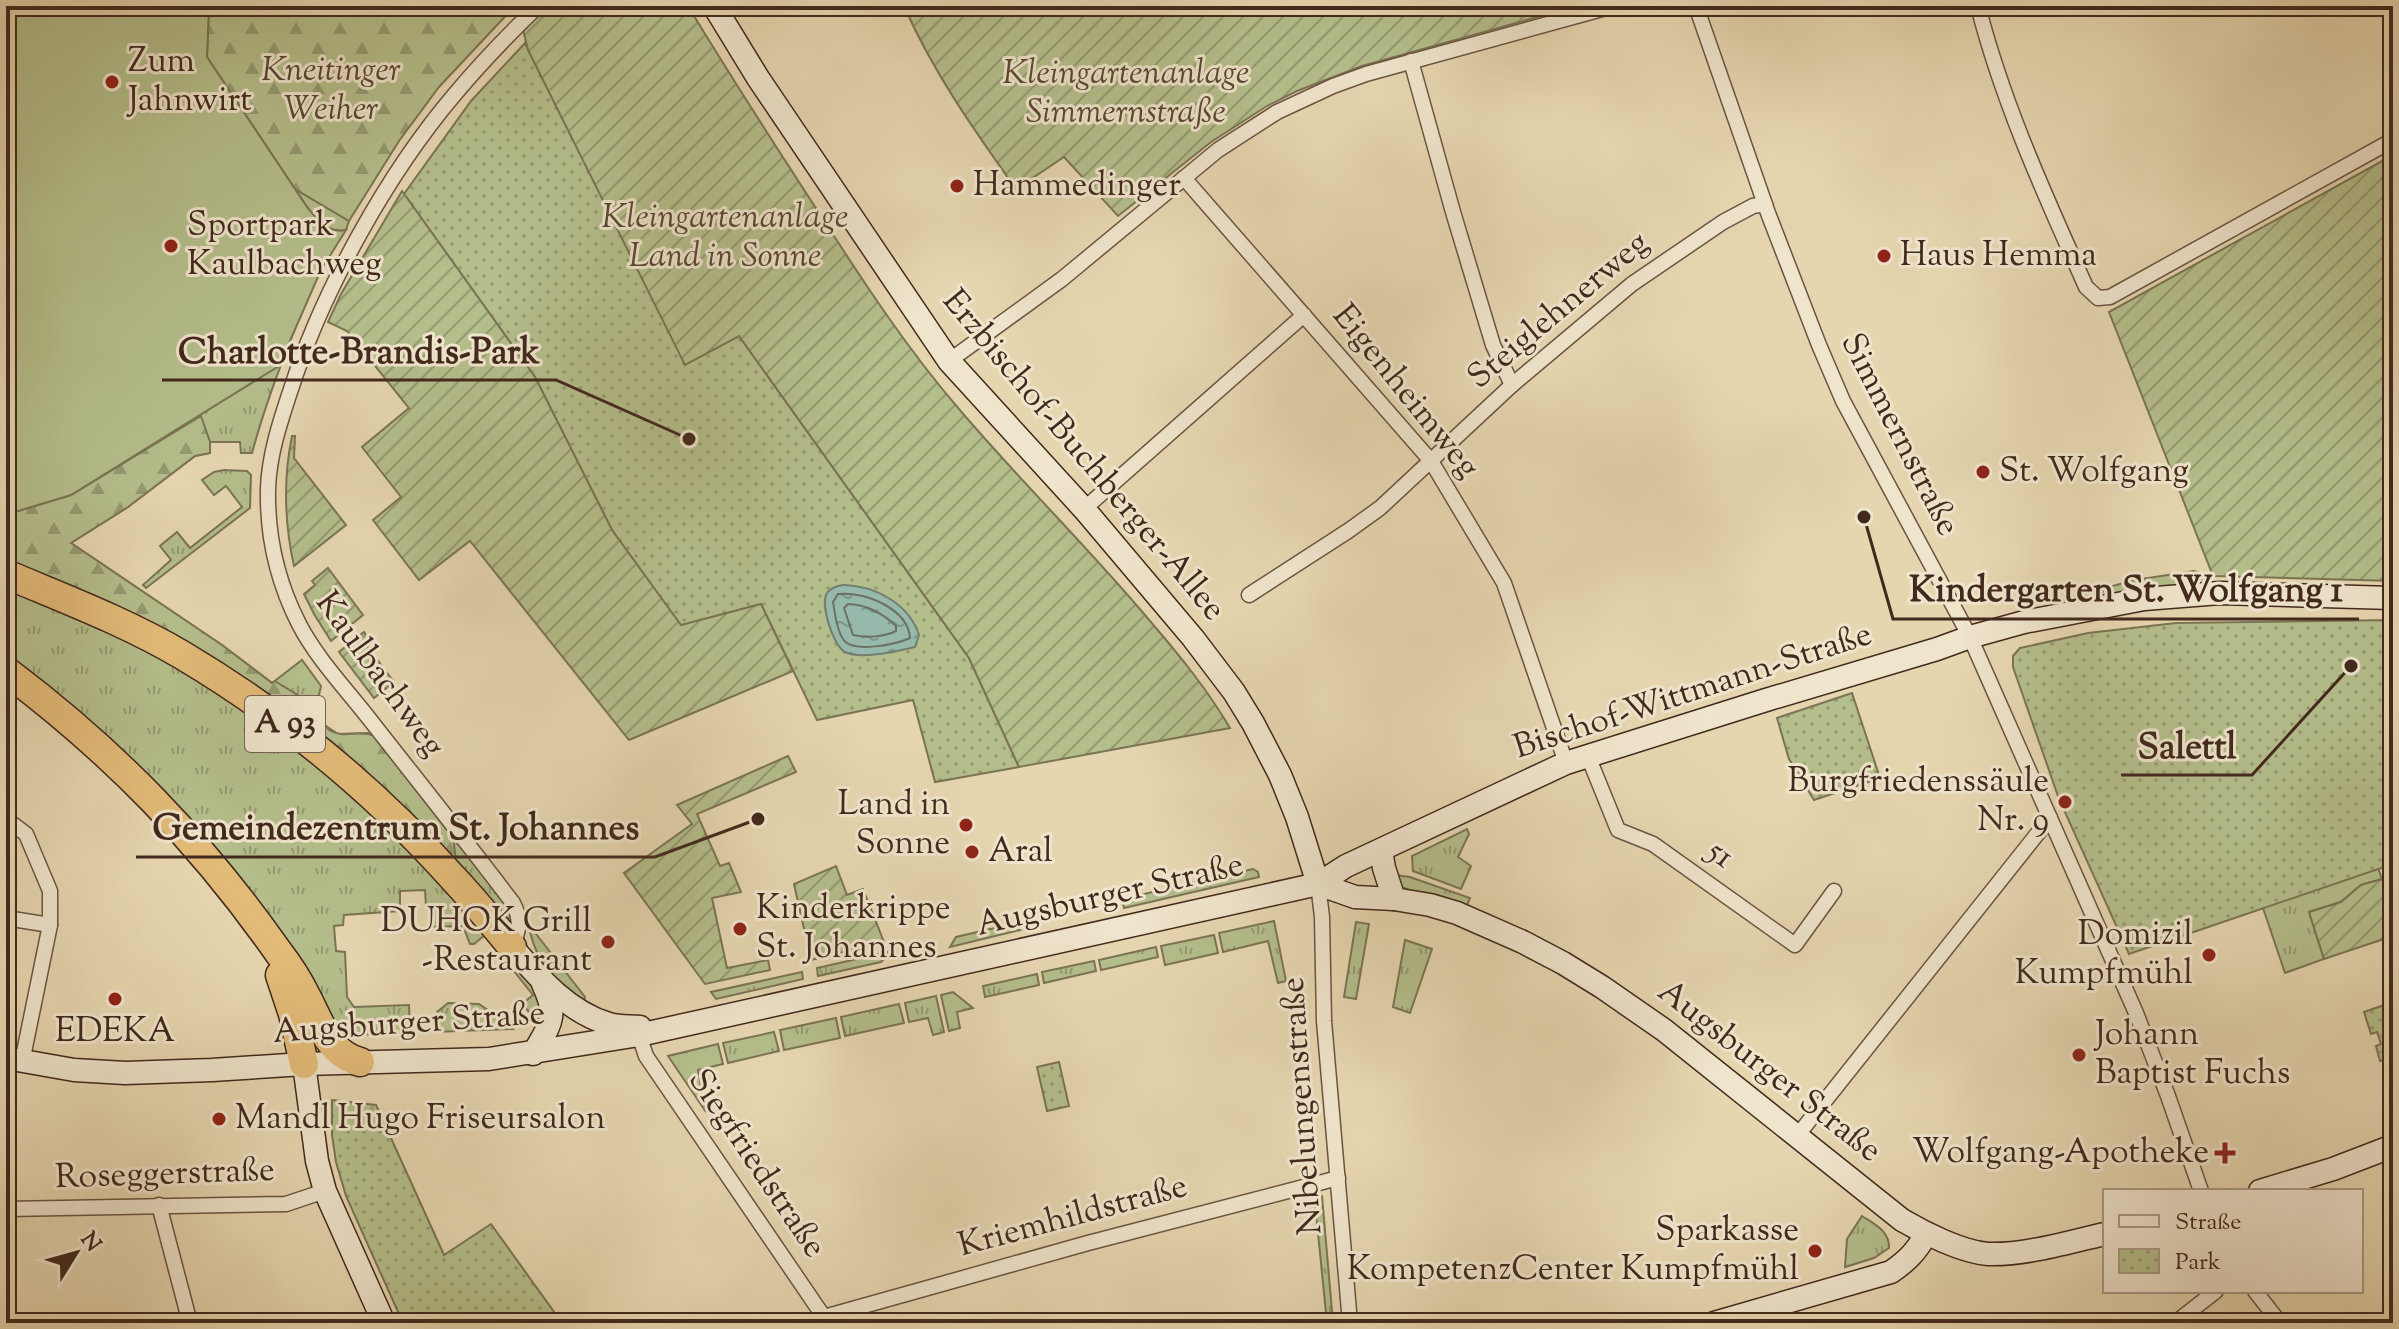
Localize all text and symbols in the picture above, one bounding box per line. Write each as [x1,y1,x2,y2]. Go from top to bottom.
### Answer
place label: Zum Jahnwirt [126,38,252,126]
park label: Kneitinger Weiher [261,47,401,135]
park label: Kleingartenanlage Simmernstraße [1003,50,1249,138]
marker: Zum Jahnwirt [103,73,121,91]
place label: Hammedinger [973,162,1181,211]
marker: Hammedinger [948,177,966,195]
park label: Kleingartenanlage Land in Sonne [602,194,848,282]
place label: Sportpark Kaulbachweg [187,202,382,290]
street label: Steiglehnerweg [1458,220,1660,402]
place label: Haus Hemma [1900,232,2097,281]
marker: Sportpark Kaulbachweg [162,237,180,255]
marker: Haus Hemma [1875,247,1893,265]
street label: Erzbischof-Buchberger-Allee [929,280,1237,632]
street label: Eigenheimweg [1319,294,1491,490]
callout: Charlotte-Brandis-Park [162,320,556,380]
street label: Simmernstraße [1827,325,1971,545]
text: Charlotte-Brandis-Park [178,328,540,380]
place label: St. Wolfgang [1999,448,2189,497]
marker: St. Wolfgang [1974,463,1992,481]
callout: Kindergarten St. Wolfgang 1 [1893,559,2359,619]
text: Kindergarten St. Wolfgang 1 [1909,566,2343,618]
street label: Kaulbachweg [302,582,456,768]
street label: Bischof-Wittmann-Straße [1507,611,1879,773]
road number: A 93 [245,696,325,752]
callout: Salettl [2121,715,2252,775]
text: Salettl [2137,723,2237,775]
place label: Burgfriedenssäule Nr. 9 [1788,758,2049,846]
place label: Land in Sonne [838,781,950,869]
marker: Burgfriedenssäule Nr. 9 [2056,793,2074,811]
callout: Gemeindezentrum St. Johannes [136,797,655,857]
text: Gemeindezentrum St. Johannes [153,804,639,856]
marker: Land in Sonne [957,816,975,834]
street label: 51 [1695,827,1744,882]
place label: Aral [988,828,1053,877]
street label: Augsburger Straße [972,841,1248,951]
marker: Aral [963,843,981,861]
place label: Kinderkrippe St. Johannes [756,885,951,973]
place label: DUHOK Grill -Restaurant [380,898,592,986]
place label: Domizil Kumpfmühl [2015,911,2193,999]
marker: Kinderkrippe St. Johannes [731,920,749,938]
marker: DUHOK Grill -Restaurant [599,933,617,951]
marker: Domizil Kumpfmühl [2200,946,2218,964]
street label: Augsburger Straße [1646,969,1892,1175]
street label: Nibelungenstraße [1270,975,1336,1237]
marker: EDEKA [106,990,124,1008]
street label: Augsburger Straße [271,990,547,1058]
place label: EDEKA [55,1008,175,1057]
place label: Johann Baptist Fuchs [2093,1011,2290,1099]
marker: Johann Baptist Fuchs [2070,1046,2088,1064]
street label: Siegfriedstraße [675,1060,837,1268]
place label: Mandl Hugo Friseursalon [235,1095,606,1144]
marker: Mandl Hugo Friseursalon [210,1110,228,1128]
place label: Wolfgang-Apotheke [1912,1129,2209,1178]
marker: Wolfgang-Apotheke [2216,1144,2234,1162]
street label: Roseggerstraße [54,1147,276,1203]
street label: Kriemhildstraße [953,1163,1193,1271]
legend [2103,1189,2363,1293]
text: Straße [2175,1206,2241,1240]
place label: Sparkasse KompetenzCenter Kumpfmühl [1347,1207,1799,1295]
north arrow [36,1213,116,1293]
text: N [72,1226,108,1260]
marker: Sparkasse KompetenzCenter Kumpfmühl [1806,1242,1824,1260]
text: Park [2175,1246,2221,1280]

